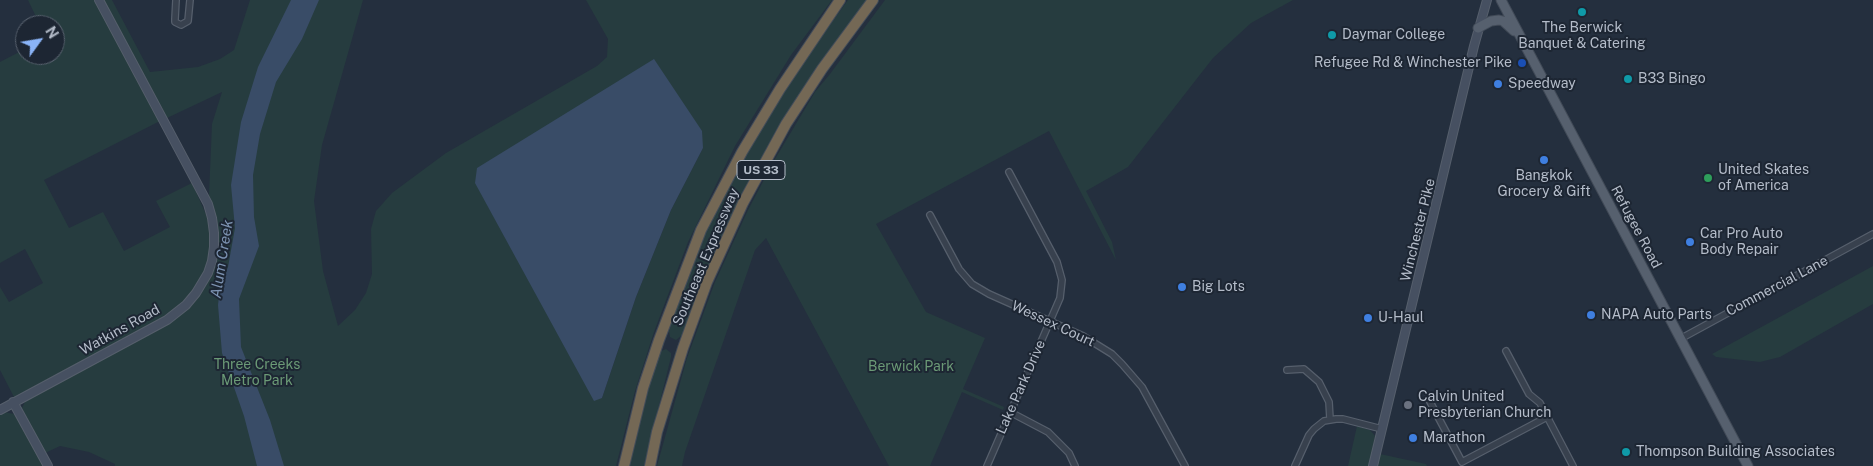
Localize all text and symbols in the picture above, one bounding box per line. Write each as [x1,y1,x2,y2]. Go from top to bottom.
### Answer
marker: The Berwick Banquet & Catering [1576,6,1588,18]
north arrow [15,15,65,65]
place label: The Berwick Banquet & Catering [1518,20,1646,52]
text: N [42,24,62,41]
place label: Daymar College [1342,27,1445,43]
marker: Daymar College [1326,29,1338,41]
place label: Refugee Rd & Winchester Pike [1314,55,1512,71]
marker: Refugee Rd & Winchester Pike [1516,57,1528,69]
place label: B33 Bingo [1638,71,1706,87]
marker: B33 Bingo [1622,73,1634,85]
place label: Speedway [1508,76,1576,92]
marker: Speedway [1492,78,1504,90]
marker: Bangkok Grocery & Gift [1538,154,1550,166]
road number: US 33 [737,160,785,180]
place label: United Skates of America [1718,162,1809,194]
place label: Bangkok Grocery & Gift [1497,168,1591,200]
marker: United Skates of America [1702,172,1714,184]
street label: Winchester Pike [1397,177,1439,283]
street label: Refugee Road [1607,183,1665,271]
street label: Southeast Expressway [669,186,743,328]
water label: Alum Creek [207,219,237,299]
place label: Car Pro Auto Body Repair [1700,226,1783,258]
marker: Car Pro Auto Body Repair [1684,236,1696,248]
street label: Commercial Lane [1723,252,1831,320]
place label: Big Lots [1192,279,1245,295]
marker: Big Lots [1176,281,1188,293]
street label: Wessex Court [1009,297,1097,351]
street label: Watkins Road [77,301,163,359]
place label: NAPA Auto Parts [1601,307,1712,323]
marker: NAPA Auto Parts [1585,309,1597,321]
place label: U-Haul [1378,310,1424,326]
marker: U-Haul [1362,312,1374,324]
street label: Lake Park Drive [993,337,1049,437]
park label: Three Creeks Metro Park [214,357,300,390]
park label: Berwick Park [868,359,954,375]
place label: Calvin United Presbyterian Church [1418,389,1551,422]
marker: Calvin United Presbyterian Church [1402,399,1414,411]
place label: Marathon [1423,430,1485,446]
marker: Marathon [1407,432,1419,444]
place label: Thompson Building Associates [1636,444,1835,460]
marker: Thompson Building Associates [1620,446,1632,458]

